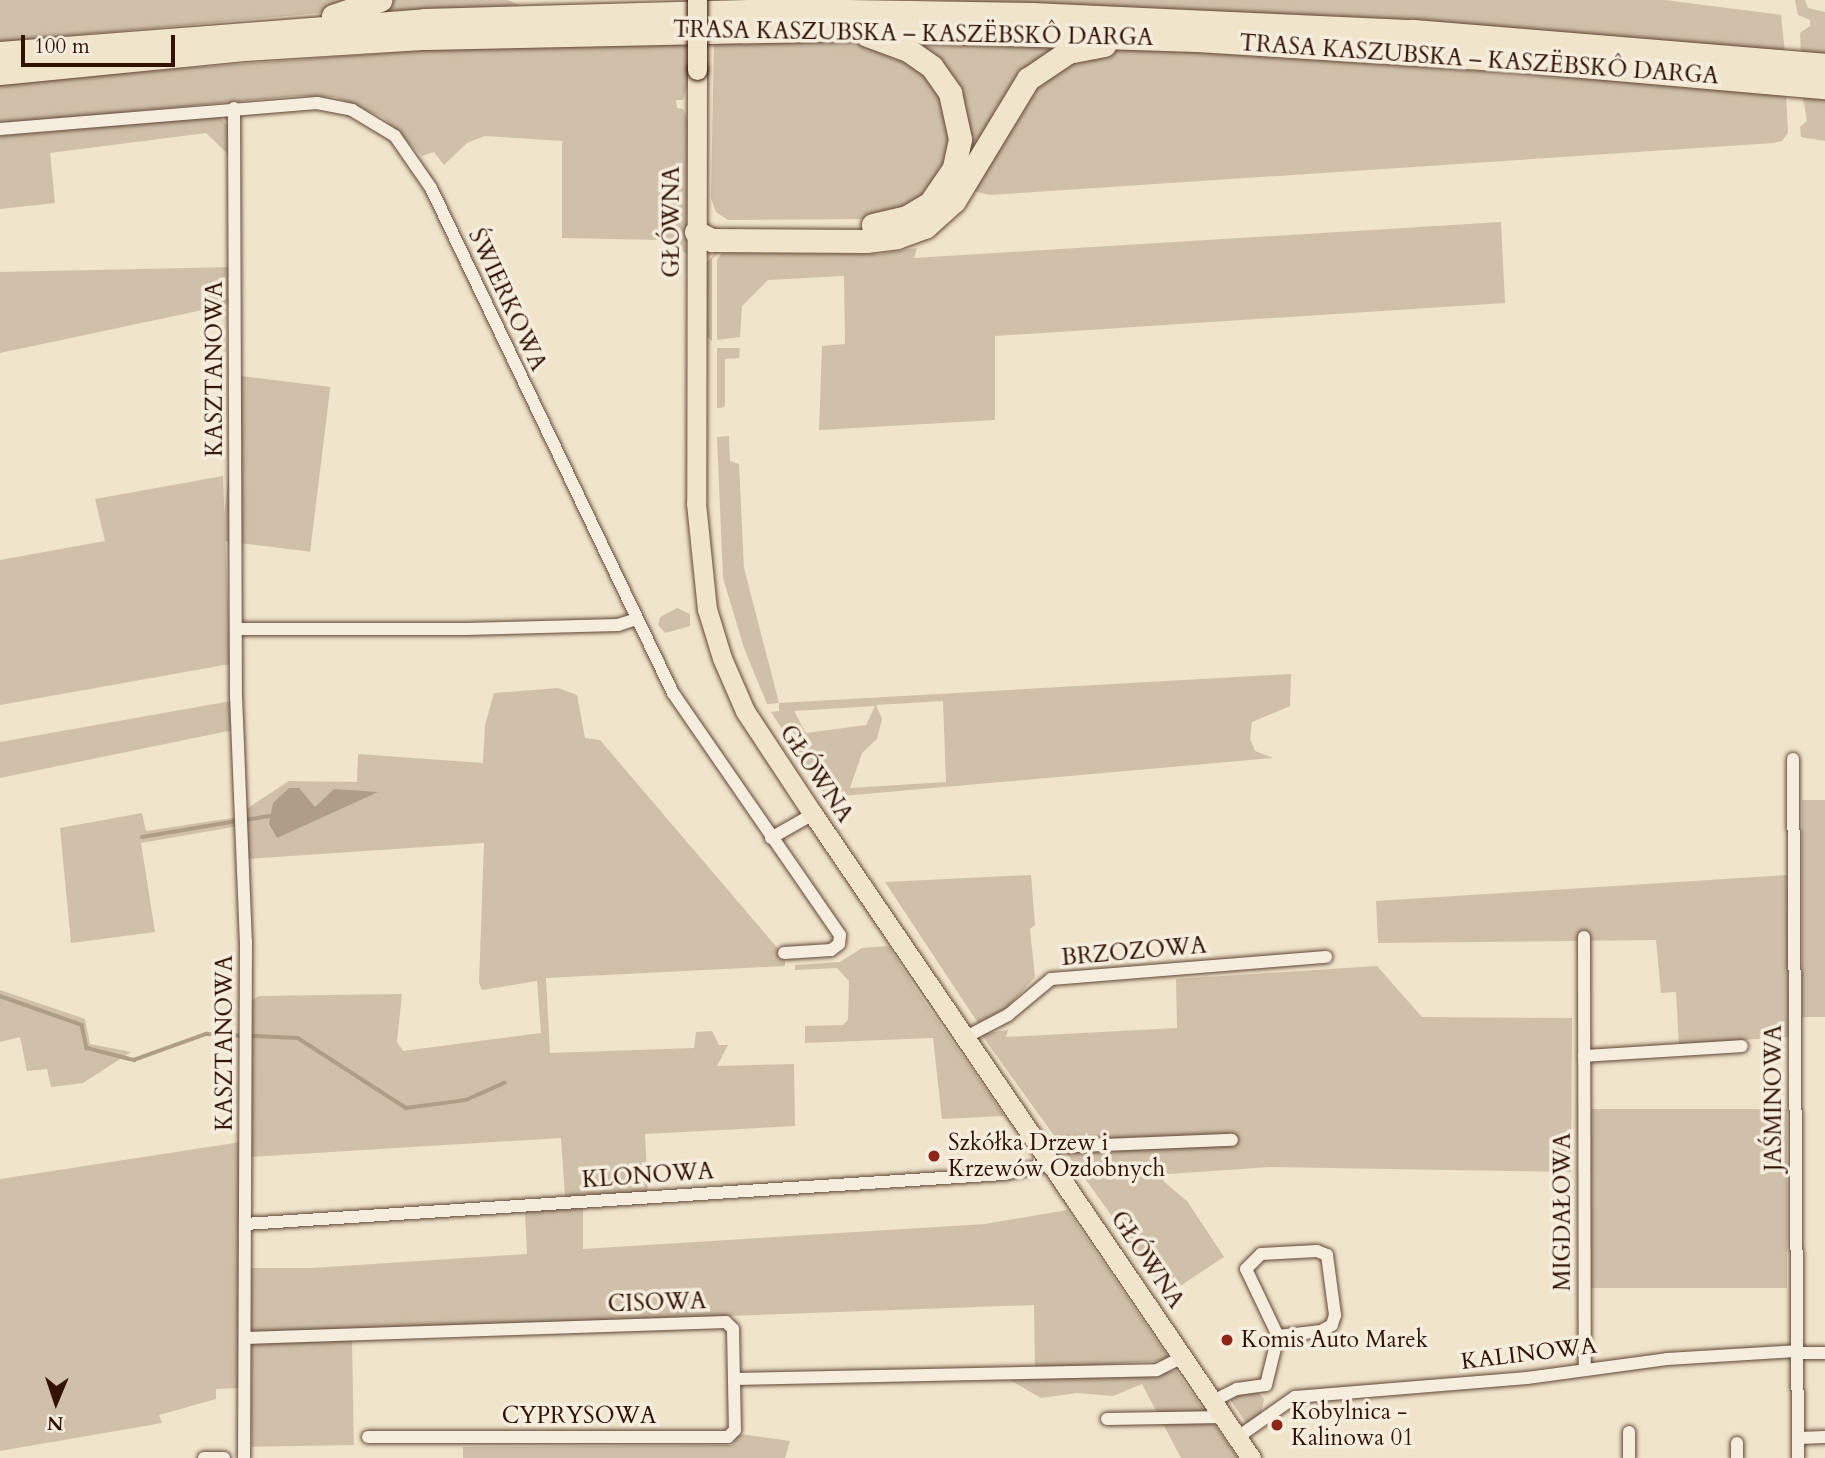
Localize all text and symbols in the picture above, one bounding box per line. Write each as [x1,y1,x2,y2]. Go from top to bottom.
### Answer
street label: TRASA KASZUBSKA – KASZËBSKÔ DARGA [673,16,1153,52]
scale bar [24,21,178,65]
street label: TRASA KASZUBSKA – KASZËBSKÔ DARGA [1238,29,1720,91]
text: 100 m [34,32,90,61]
street label: GŁÓWNA [658,166,686,278]
street label: ŚWIERKOWA [462,225,552,375]
street label: KASZTANOWA [201,281,229,457]
street label: GŁÓWNA [773,720,859,828]
street label: BRZOZOWA [1060,932,1208,972]
street label: KASZTANOWA [211,955,239,1131]
street label: JAŚMINOWA [1760,1025,1788,1171]
place label: Szkółka Drzew i Krzewów Ozdobnych [948,1129,1165,1183]
street label: MIGDAŁOWA [1549,1133,1577,1291]
marker: Szkółka Drzew i Krzewów Ozdobnych [926,1148,942,1164]
street label: KLONOWA [581,1158,715,1194]
street label: GŁÓWNA [1104,1206,1190,1314]
street label: CISOWA [607,1287,707,1319]
place label: Komis Auto Marek [1241,1326,1428,1354]
marker: Komis Auto Marek [1219,1332,1235,1348]
street label: KALINOWA [1460,1332,1598,1376]
north arrow [21,1367,91,1437]
place label: Kobylnica - Kalinowa 01 [1291,1398,1414,1452]
street label: CYPRYSOWA [502,1402,656,1430]
text: N [47,1410,64,1436]
marker: Kobylnica - Kalinowa 01 [1269,1417,1285,1433]

